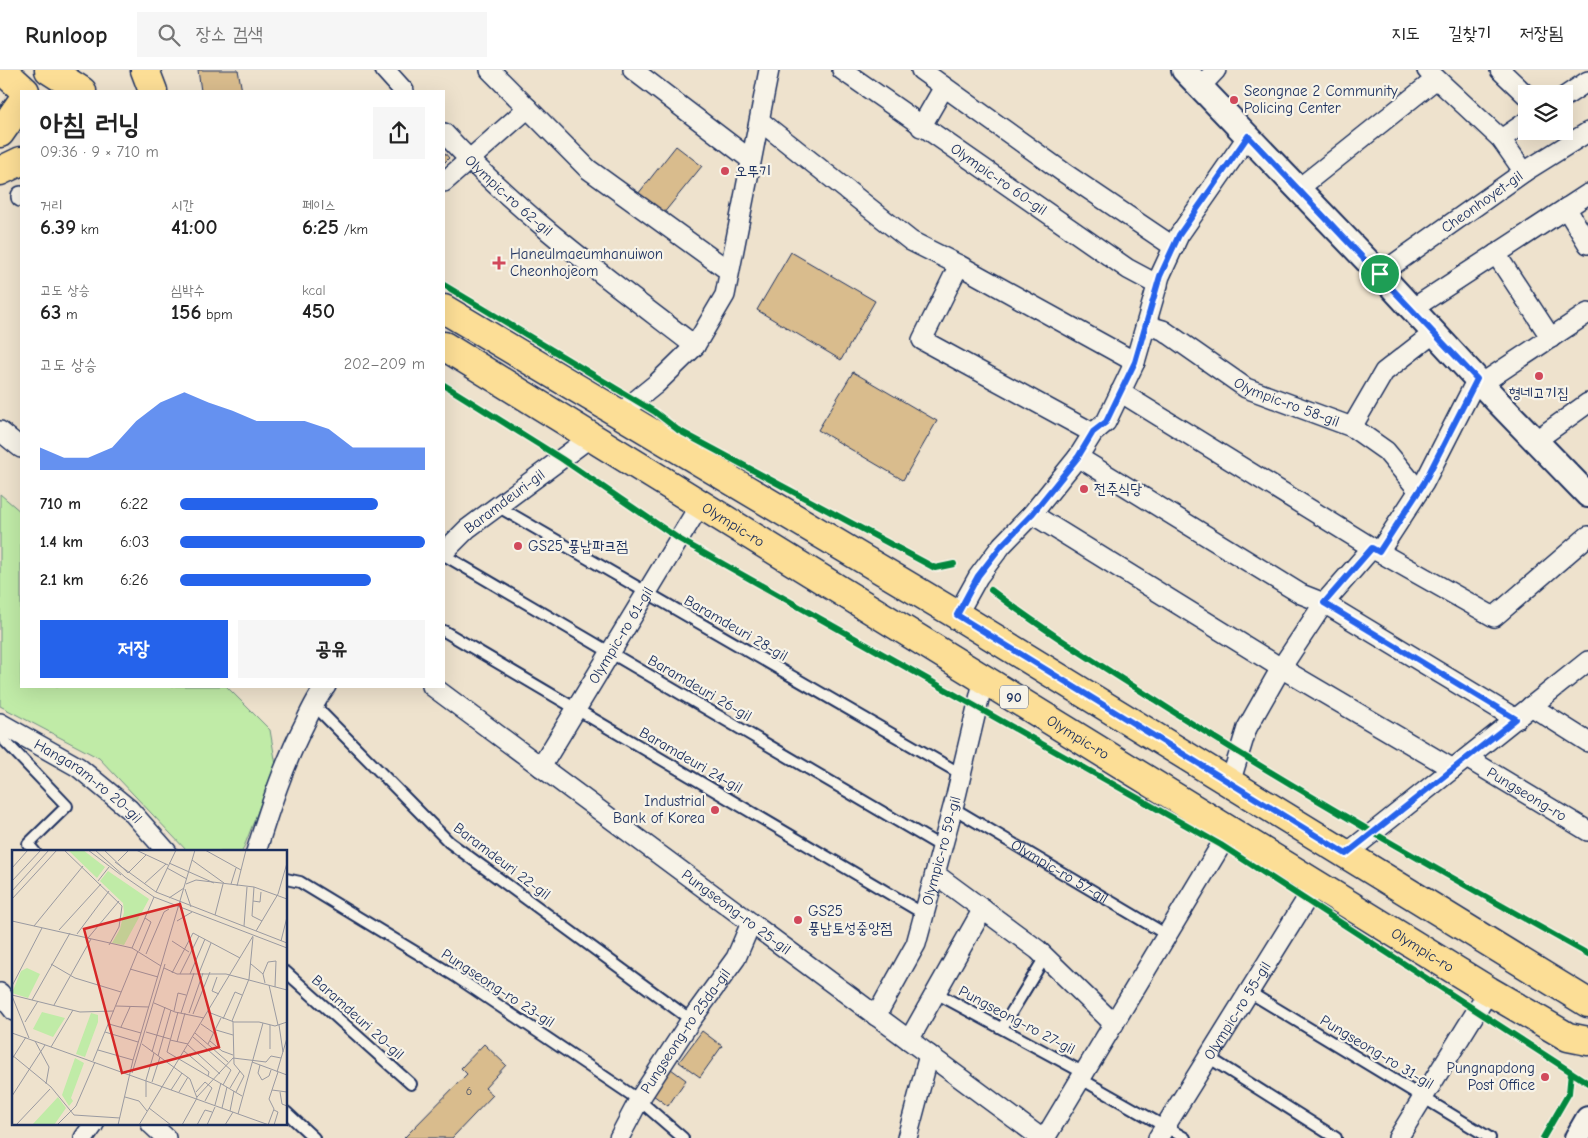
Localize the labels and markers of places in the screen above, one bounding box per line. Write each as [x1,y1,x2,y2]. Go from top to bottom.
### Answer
place label: Seongnae 2 Community Policing Center [1244,82,1398,117]
marker: Seongnae 2 Community Policing Center [1228,94,1240,106]
place label: 오뚜기 [735,162,771,180]
marker: 오뚜기 [719,165,731,177]
place label: Haneulmaeumhanuiwon Cheonhojeom [510,245,663,280]
pin [1359,253,1401,295]
marker: Haneulmaeumhanuiwon Cheonhojeom [492,256,506,270]
marker: 형네고기집 [1533,370,1545,382]
place label: 형네고기집 [1509,384,1569,402]
place label: 전주식당 [1094,480,1142,498]
marker: 전주식당 [1078,483,1090,495]
place label: GS25 풍납파크점 [528,537,628,555]
marker: GS25 풍납파크점 [512,540,524,552]
place label: Industrial Bank of Korea [613,792,705,827]
marker: Industrial Bank of Korea [709,804,721,816]
place label: GS25 풍납토성중앙점 [808,902,893,937]
marker: GS25 풍납토성중앙점 [792,914,804,926]
place label: Pungnapdong Post Office [1447,1059,1535,1094]
marker: Pungnapdong Post Office [1539,1071,1551,1083]

